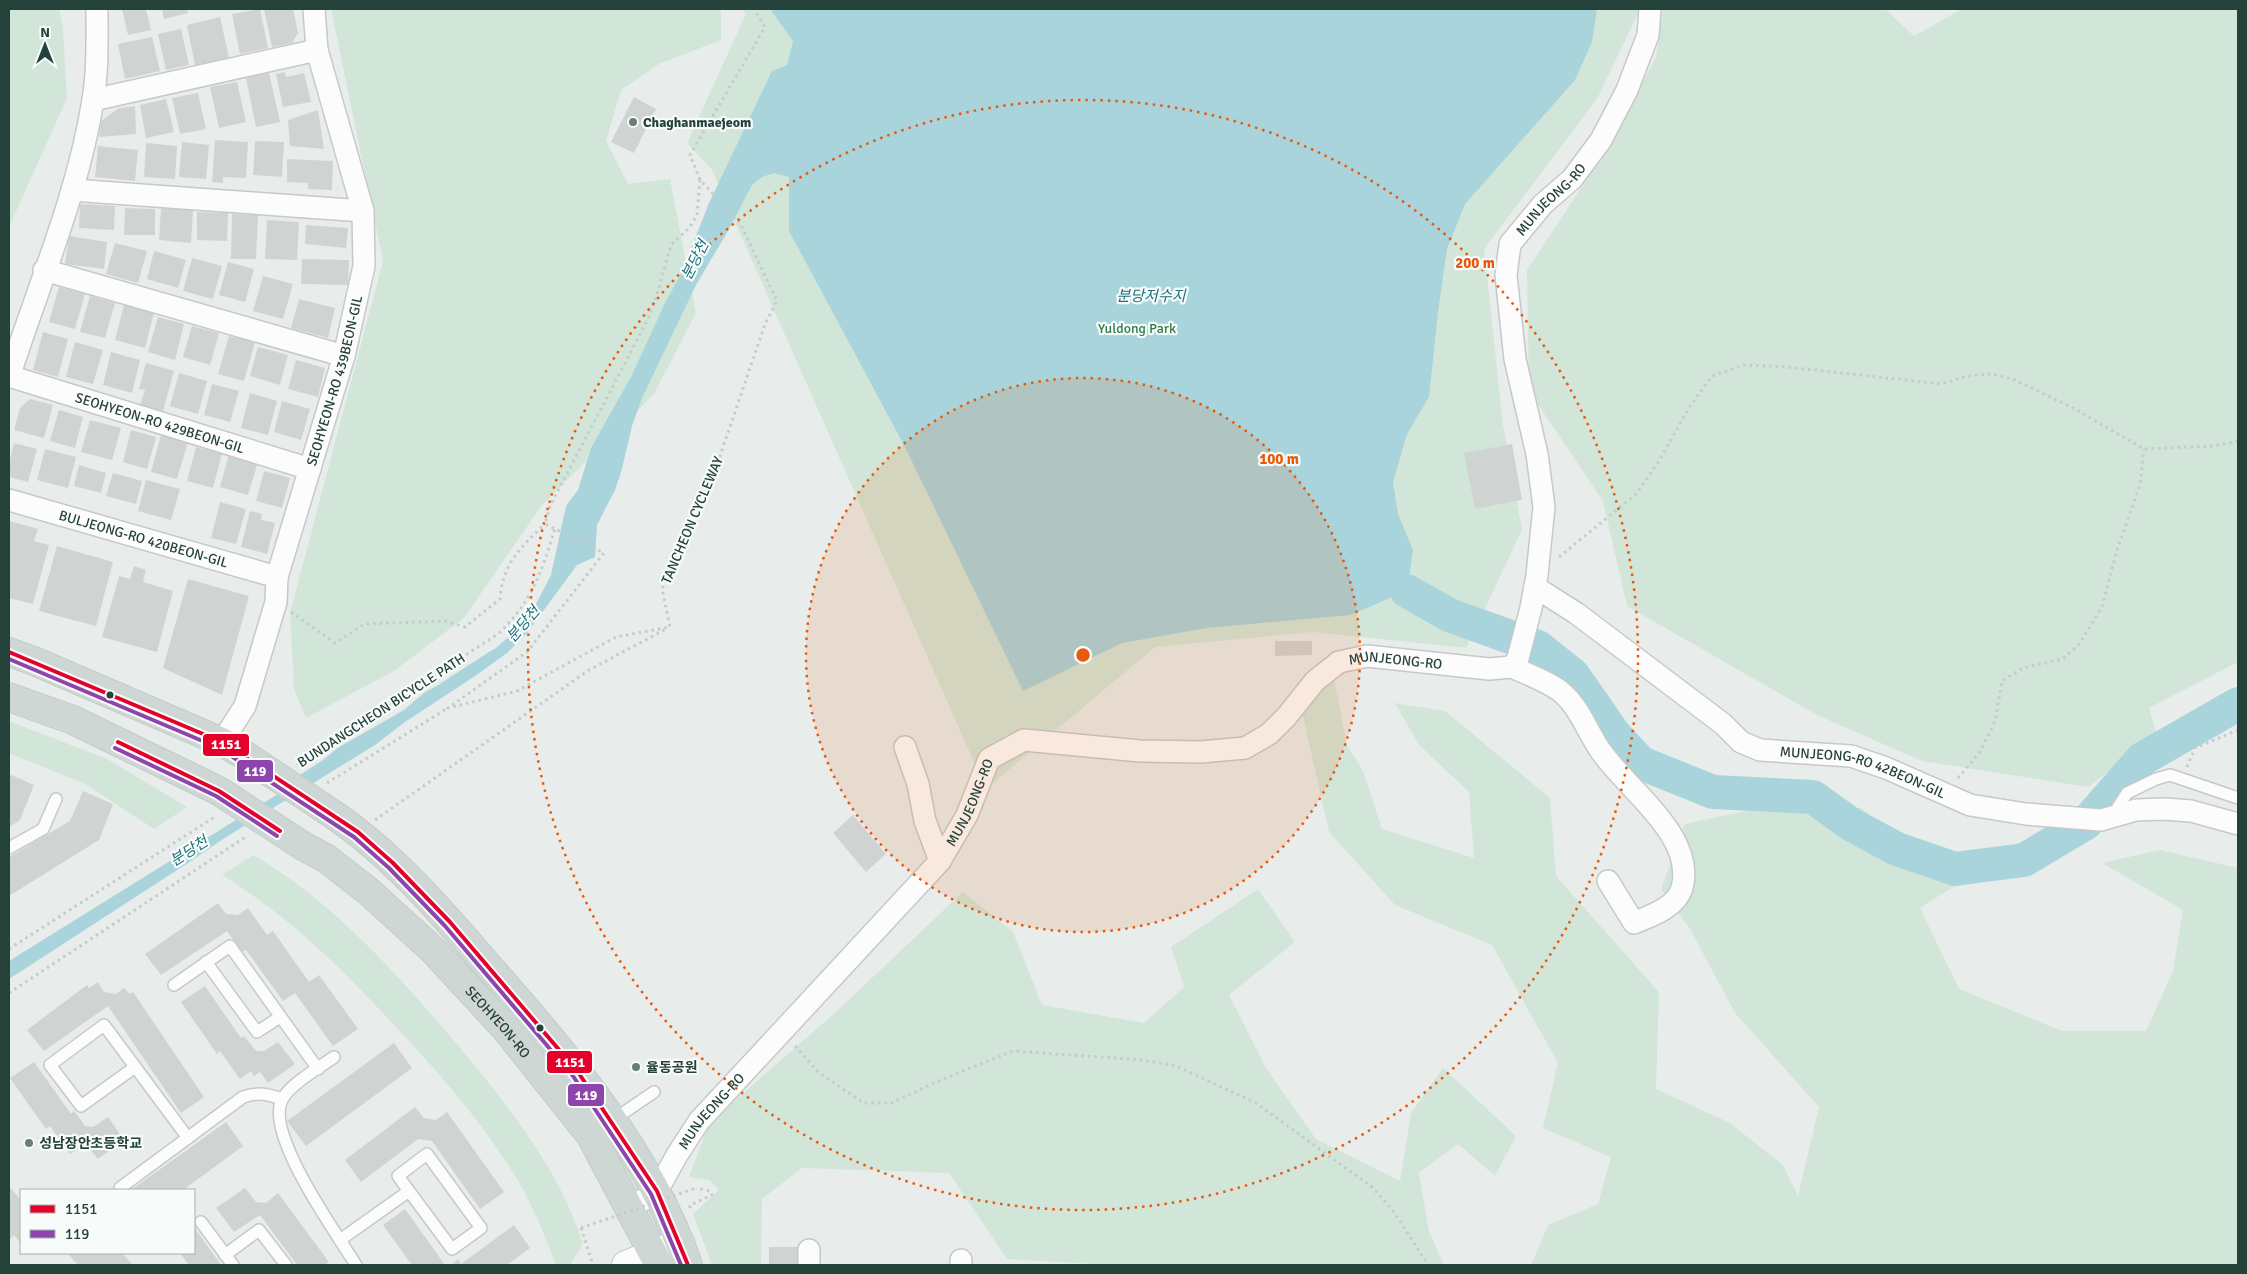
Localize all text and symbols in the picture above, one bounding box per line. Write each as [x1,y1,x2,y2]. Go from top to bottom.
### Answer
north arrow [20,20,70,70]
text: N [40,24,50,41]
place label: Chaghanmaejeom [643,114,751,131]
marker: Chaghanmaejeom [627,116,639,128]
street label: MUNJEONG-RO [1512,160,1590,239]
water label: 분당천 [678,236,713,283]
text: 200 m [1455,254,1495,272]
water label: 분당저수지 [1116,287,1187,305]
street label: SEOHYEON-RO 439BEON-GIL [303,294,366,468]
park label: Yuldong Park [1098,320,1176,337]
street label: SEOHYEON-RO 429BEON-GIL [73,389,247,457]
text: 100 m [1259,450,1299,468]
street label: TANCHEON CYCLEWAY [658,454,727,586]
street label: BULJEONG-RO 420BEON-GIL [57,507,230,572]
water label: 분당천 [503,601,545,646]
centre of rings [1074,646,1092,664]
street label: MUNJEONG-RO [1347,648,1443,673]
street label: BUNDANGCHEON BICYCLE PATH [294,650,468,771]
unlabelled marker [105,690,115,700]
line badge: 1151 [202,733,250,757]
text: 1151 [211,736,242,753]
street label: MUNJEONG-RO 42BEON-GIL [1779,743,1948,802]
street label: MUNJEONG-RO [943,756,997,849]
line badge: 119 [236,759,274,783]
text: 119 [244,763,267,780]
water label: 분당천 [167,831,213,870]
street label: SEOHYEON-RO [462,983,534,1062]
unlabelled marker [535,1023,545,1033]
line badge: 1151 [546,1050,593,1074]
text: 1151 [555,1054,586,1071]
place label: 율동공원 [646,1059,698,1076]
marker: 율동공원 [630,1061,642,1073]
street label: MUNJEONG-RO [675,1070,748,1153]
line badge: 119 [567,1083,605,1107]
text: 119 [575,1087,598,1104]
place label: 성남장안초등학교 [39,1135,142,1152]
marker: 성남장안초등학교 [23,1137,35,1149]
legend [20,1189,195,1254]
text: 1151 [65,1200,97,1218]
text: 119 [65,1225,89,1243]

